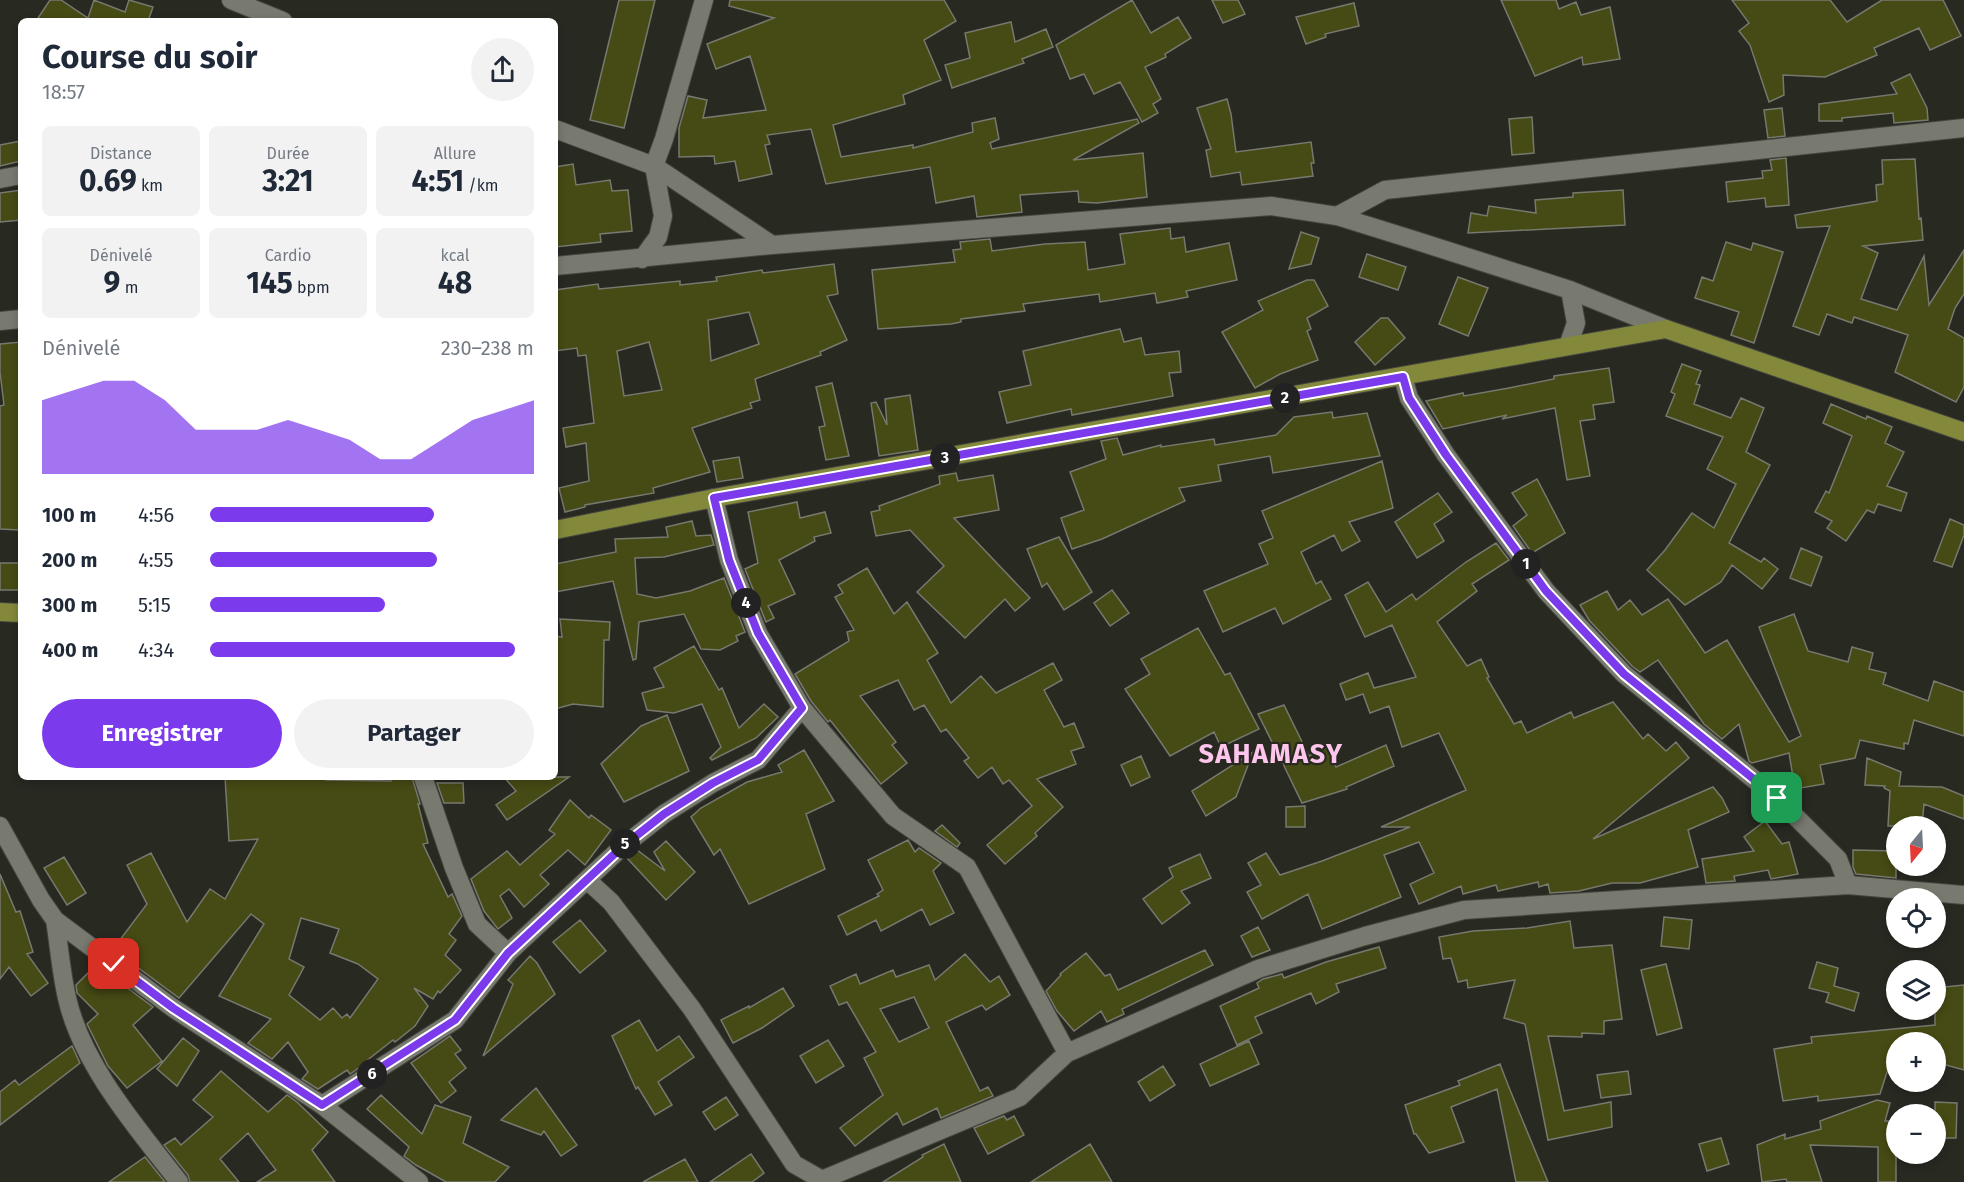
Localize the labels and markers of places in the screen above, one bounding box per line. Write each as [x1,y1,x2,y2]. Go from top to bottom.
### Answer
pin: 2 [1270,383,1300,413]
pin: 3 [930,443,960,473]
pin: 1 [1511,549,1541,579]
pin: 4 [731,588,761,618]
pin [1751,772,1802,823]
pin: 5 [610,829,640,859]
pin [88,938,139,989]
pin: 6 [357,1059,387,1089]

